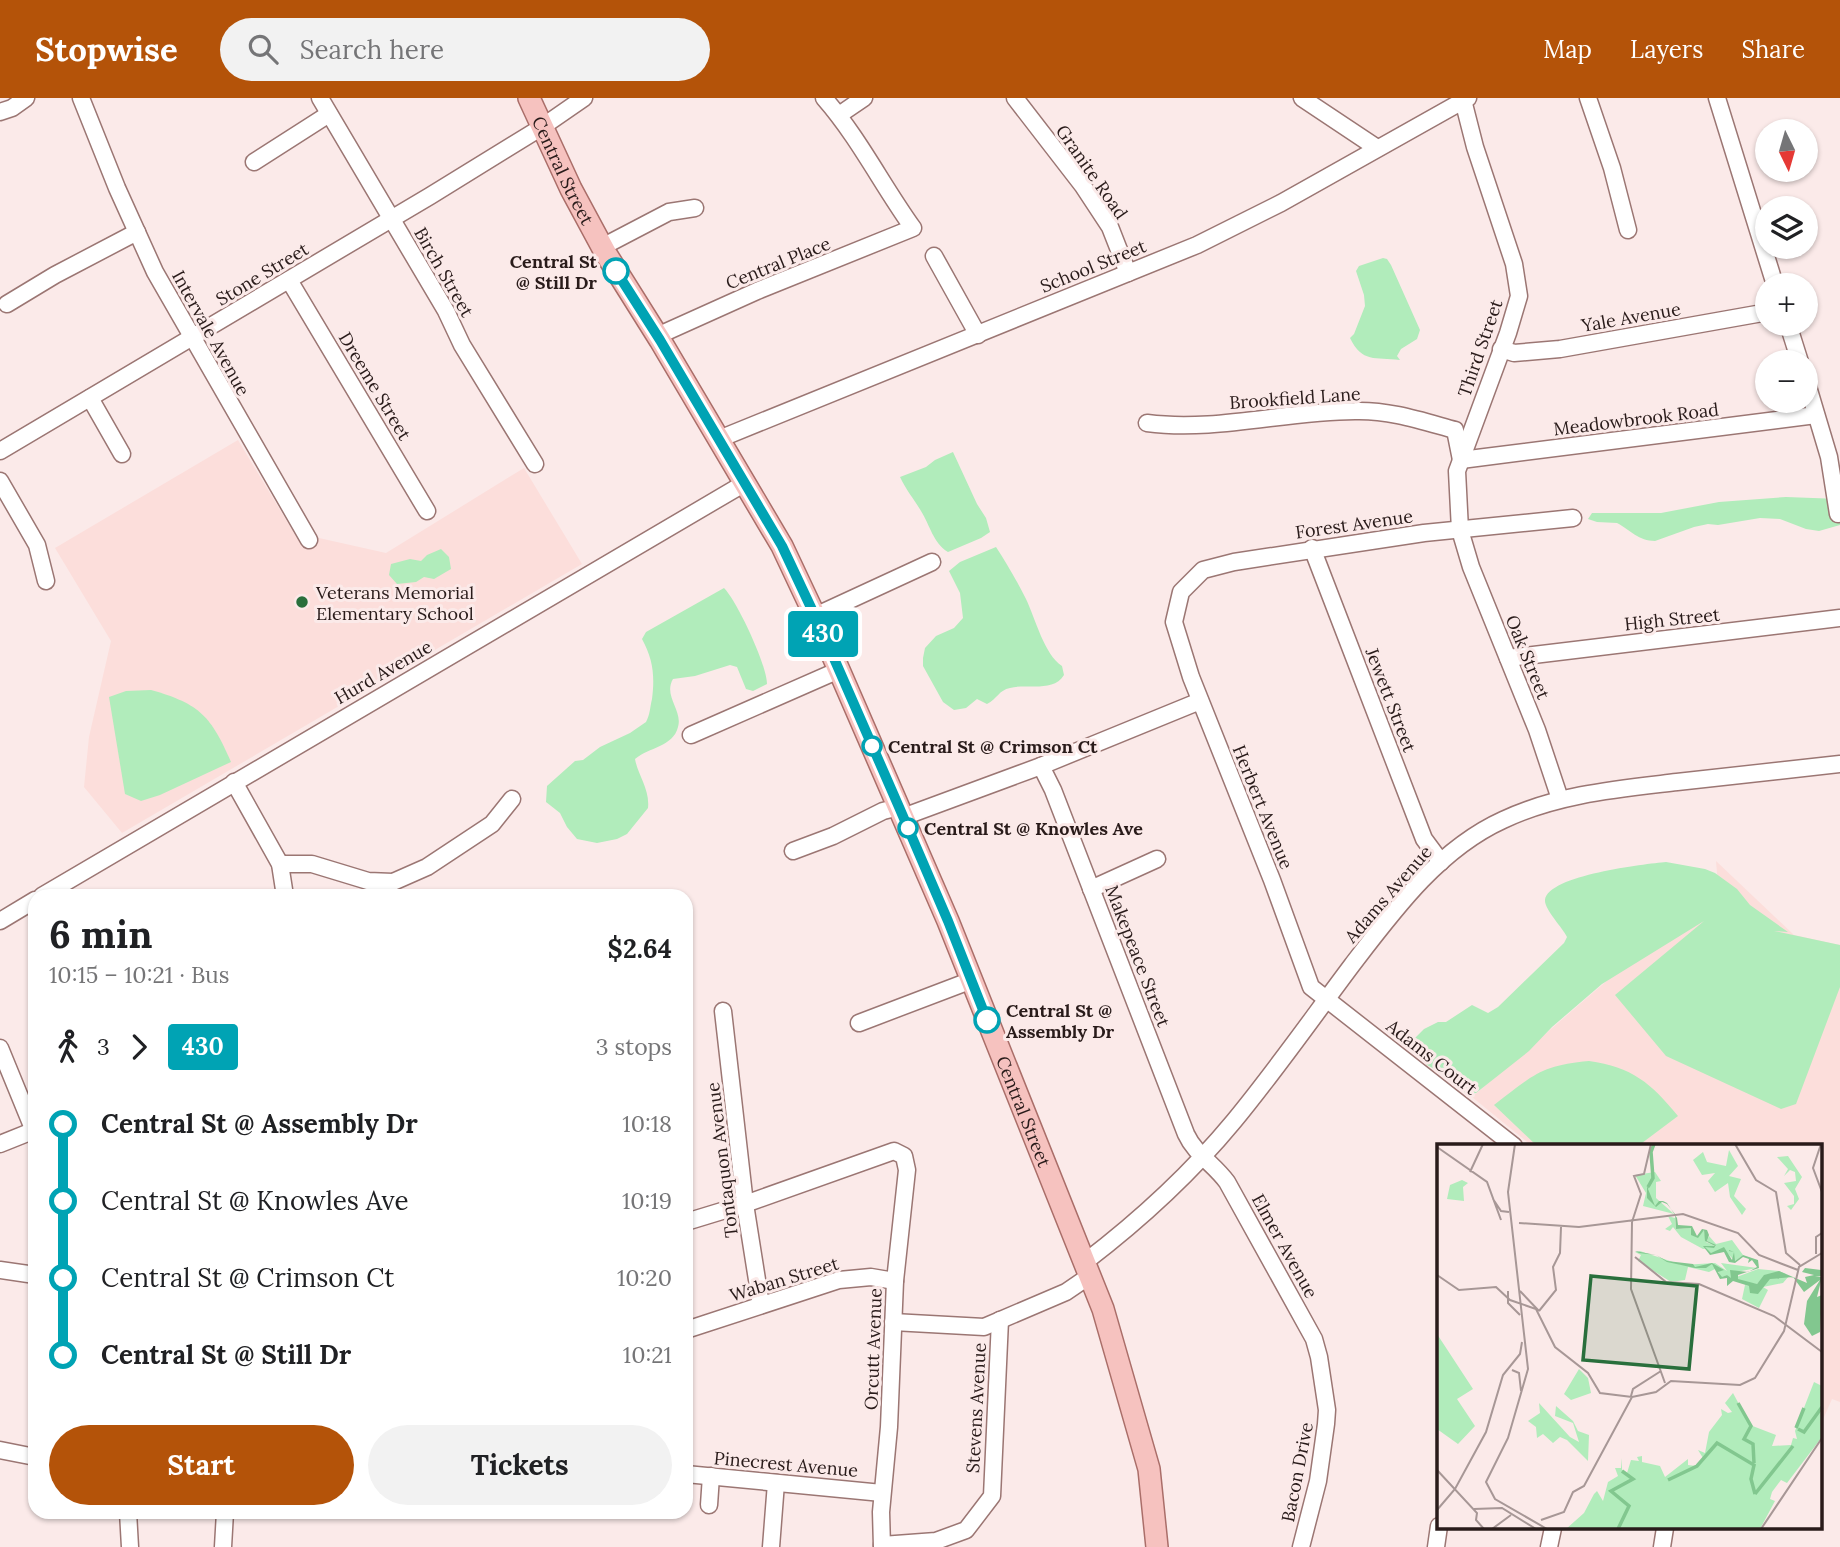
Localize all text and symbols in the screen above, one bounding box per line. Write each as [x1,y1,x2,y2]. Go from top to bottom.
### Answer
search box [220,18,710,81]
text: Stopwise [35,28,178,70]
icon: search [244,30,282,68]
text: Search here [300,33,444,66]
text: Map [1543,34,1592,65]
text: Layers [1630,34,1703,65]
text: Share [1741,34,1805,65]
street label: Central Street [527,112,599,229]
north arrow [1755,119,1818,182]
map controls [1755,119,1818,413]
street label: Granite Road [1051,120,1133,224]
button: layers [1755,196,1818,259]
street label: Birch Street [409,223,479,321]
street label: Central Place [722,231,834,294]
street label: School Street [1037,234,1149,298]
street label: Stone Street [211,237,313,311]
place label: Central St @ Still Dr [510,250,598,294]
marker: Central St @ Still Dr [603,258,629,284]
street label: Intervale Avenue [167,266,255,400]
button: + [1755,273,1818,336]
street label: Third Street [1453,296,1507,400]
street label: Yale Avenue [1579,297,1683,337]
street label: Dreeme Street [334,328,416,444]
button: − [1755,350,1818,413]
street label: Brookfield Lane [1229,382,1362,414]
street label: Meadowbrook Road [1552,397,1720,441]
street label: Forest Avenue [1294,504,1415,544]
place label: Veterans Memorial Elementary School [315,581,474,625]
marker: Veterans Memorial Elementary School [294,594,310,610]
street label: High Street [1623,603,1721,635]
line badge: 430 [783,611,863,657]
street label: Oak Street [1501,611,1555,703]
text: 430 [802,618,844,649]
street label: Hurd Avenue [330,635,436,709]
street label: Jewett Street [1360,644,1421,755]
place label: Central St @ Crimson Ct [888,735,1098,758]
marker: Central St @ Crimson Ct [862,736,882,756]
street label: Herbert Avenue [1228,741,1298,873]
place label: Central St @ Knowles Ave [924,817,1143,840]
marker: Central St @ Knowles Ave [898,818,918,838]
street label: Adams Avenue [1339,840,1437,948]
street label: Makepeace Street [1100,882,1176,1030]
text: 6 min [49,910,152,958]
text: $2.64 [608,932,672,965]
text: 10:15 – 10:21 · Bus [49,960,229,989]
place label: Central St @ Assembly Dr [1006,999,1115,1043]
marker: Central St @ Assembly Dr [974,1007,1000,1033]
street label: Adams Court [1381,1014,1482,1100]
icon: walk [49,1028,87,1066]
icon: forward [120,1028,158,1066]
text: 430 [182,1031,224,1062]
text: 3 [97,1032,110,1061]
text: 3 stops [596,1032,672,1061]
street label: Central Street [991,1052,1057,1170]
street label: Tontaquon Avenue [701,1081,743,1239]
text: Central St @ Assembly Dr [101,1107,418,1140]
text: 10:18 [622,1109,672,1138]
inset map [1437,1144,1822,1530]
text: Central St @ Knowles Ave [101,1184,409,1217]
text: 10:19 [622,1186,672,1215]
street label: Elmer Avenue [1247,1190,1323,1302]
street label: Waban Street [727,1251,841,1307]
text: Central St @ Crimson Ct [101,1261,394,1294]
text: 10:20 [617,1263,672,1292]
street label: Orcutt Avenue [859,1287,887,1410]
text: Central St @ Still Dr [101,1338,351,1371]
text: 10:21 [623,1340,672,1369]
street label: Stevens Avenue [961,1342,991,1474]
street label: Bacon Drive [1276,1420,1318,1524]
button: Start [49,1425,354,1505]
button: Tickets [368,1425,672,1505]
street label: Pinecrest Avenue [713,1446,859,1482]

